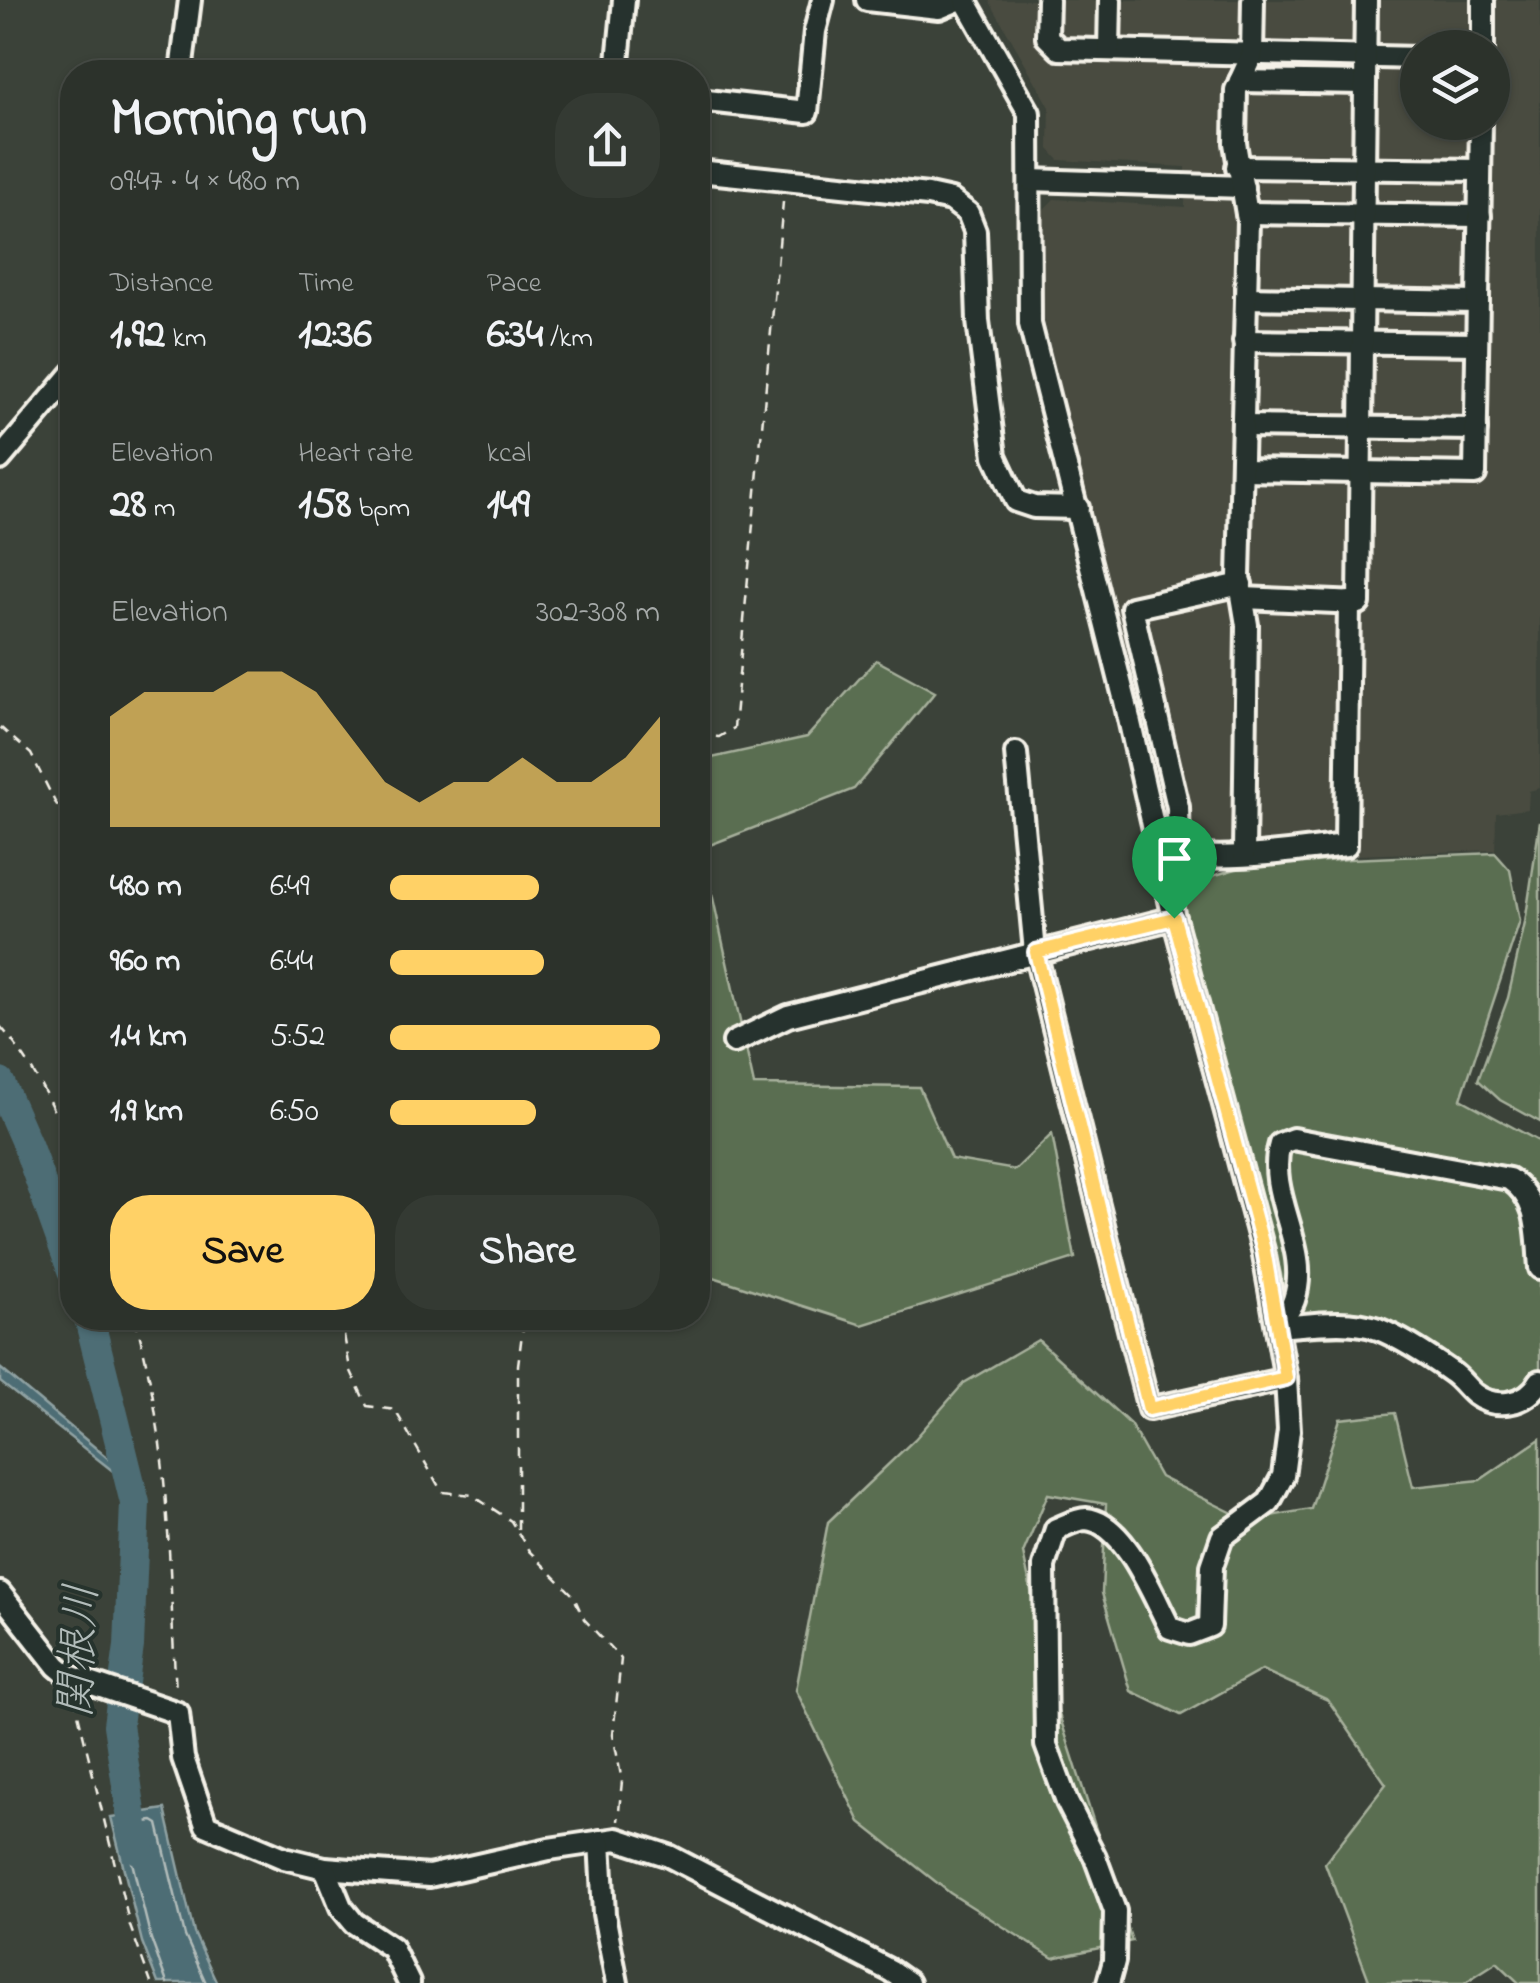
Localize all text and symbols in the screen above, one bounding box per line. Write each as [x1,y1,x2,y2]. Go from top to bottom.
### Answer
map controls [1400,30,1510,140]
button: layers [1400,30,1510,140]
text: Morning run [110,81,367,161]
button: share [555,93,660,198]
text: 09:47 · 4 × 480 m [110,159,300,206]
text: Distance [110,264,213,305]
text: Time [298,264,354,305]
text: Pace [487,264,541,305]
text: 1.92 [110,305,165,366]
text: 12:36 [298,305,372,366]
text: 6:34 [487,305,543,366]
text: km [165,319,206,360]
text: /km [543,319,593,360]
text: Elevation [110,434,213,475]
text: Heart rate [298,434,413,475]
text: kcal [487,434,531,475]
text: 28 [110,475,147,536]
text: 158 [298,475,351,536]
text: 149 [487,475,530,536]
text: m [147,489,175,530]
text: bpm [351,489,410,530]
text: Elevation [110,590,228,637]
text: 302–308 m [536,590,660,637]
pin [1132,816,1217,919]
icon: arrive [1147,831,1202,886]
text: 480 m [110,864,182,911]
text: 6:49 [270,864,310,911]
text: 960 m [110,939,180,986]
text: 6:44 [270,939,313,986]
text: 1.4 km [110,1014,187,1061]
text: 5:52 [270,1014,325,1061]
text: 1.9 km [110,1089,183,1136]
text: 6:50 [270,1089,319,1136]
button: Save [110,1195,375,1310]
button: Share [395,1195,660,1310]
water label: 関根川 [45,1582,117,1720]

